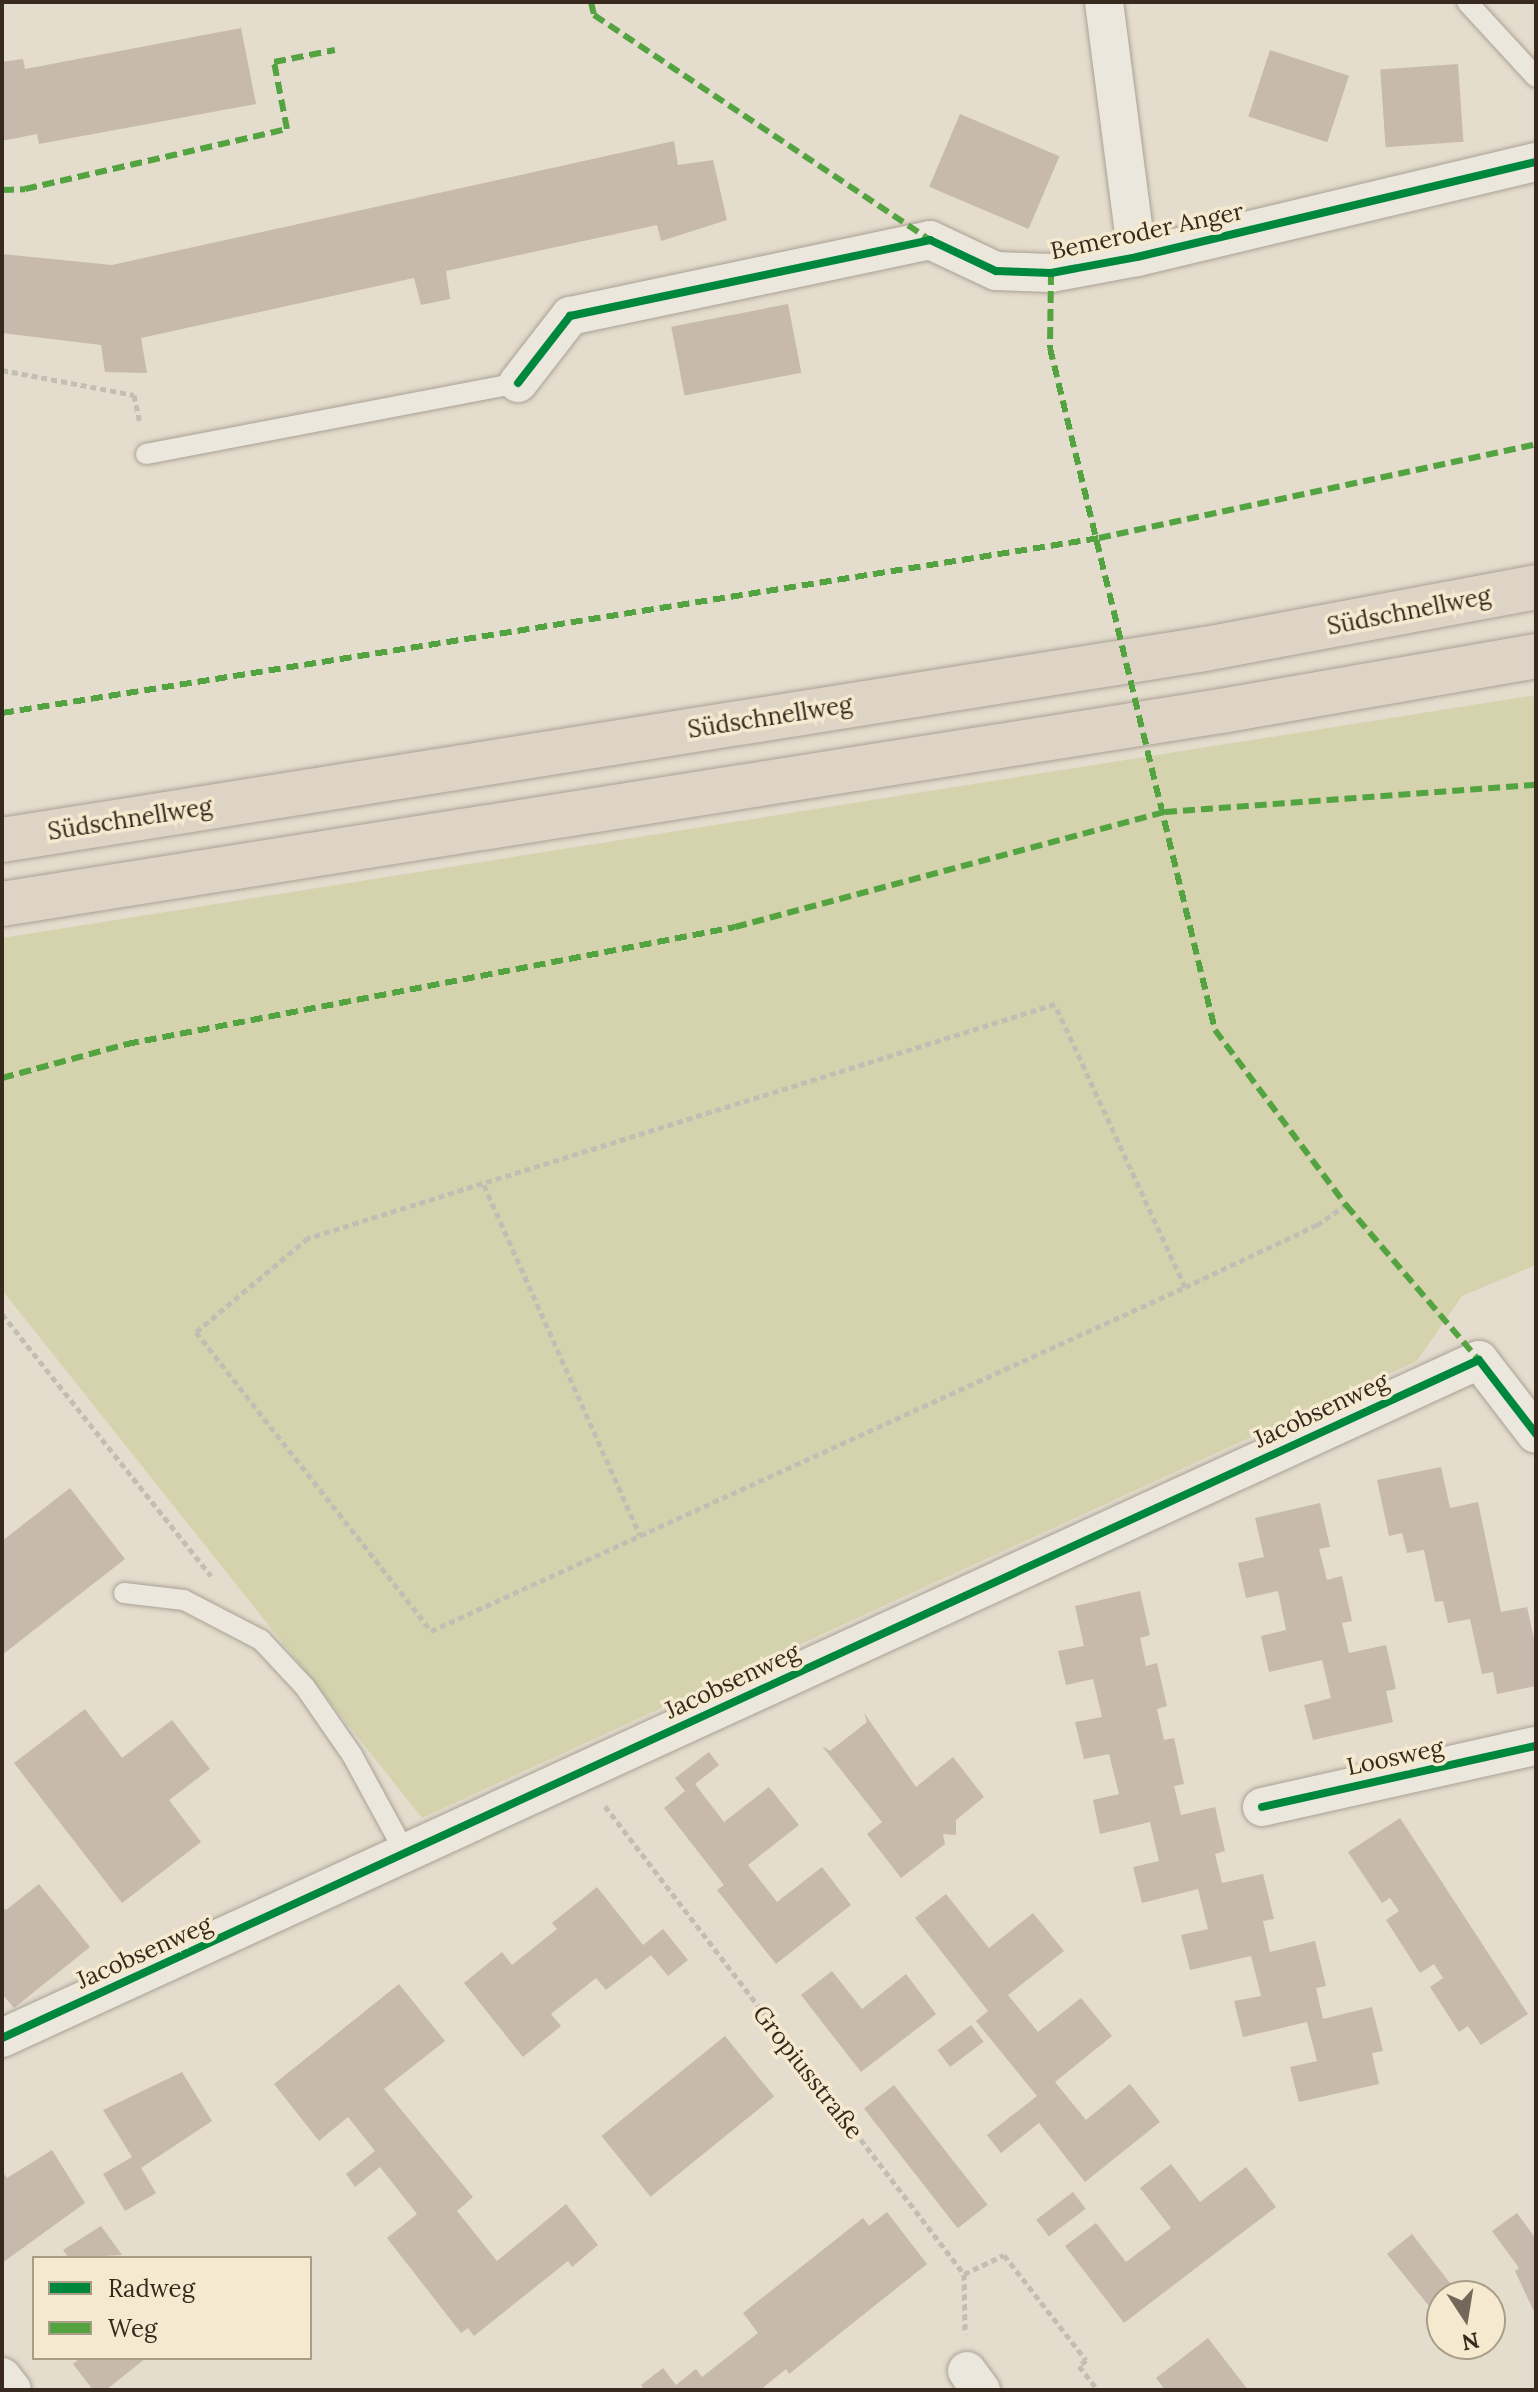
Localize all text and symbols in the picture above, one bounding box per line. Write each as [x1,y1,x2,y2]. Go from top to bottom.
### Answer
street label: Bemeroder Anger [1048,196,1246,266]
street label: Südschnellweg [1325,581,1493,641]
street label: Südschnellweg [686,690,854,744]
street label: Südschnellweg [46,792,214,846]
street label: Jacobsenweg [1249,1366,1393,1454]
street label: Jacobsenweg [660,1637,804,1725]
street label: Loosweg [1344,1733,1446,1781]
street label: Jacobsenweg [72,1909,216,1995]
street label: Gropiusstraße [747,2000,869,2144]
legend [32,2256,312,2360]
text: Radweg [108,2273,195,2304]
north arrow [1426,2280,1506,2360]
text: Weg [108,2313,157,2344]
text: N [1459,2326,1482,2357]

